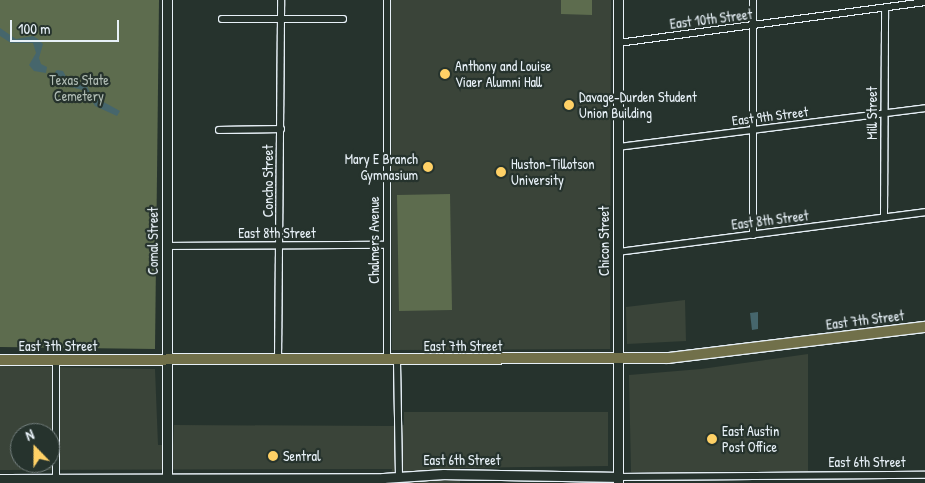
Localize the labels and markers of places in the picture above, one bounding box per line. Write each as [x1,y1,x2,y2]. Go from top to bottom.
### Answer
place label: Anthony and Louise Viaer Alumni Hall [455,58,551,90]
marker: Anthony and Louise Viaer Alumni Hall [439,68,451,80]
place label: Davage-Durden Student Union Building [579,89,697,121]
marker: Davage-Durden Student Union Building [563,99,575,111]
place label: Mary E Branch Gymnasium [345,151,418,184]
place label: Huston-Tillotson University [511,156,595,188]
marker: Mary E Branch Gymnasium [422,161,434,173]
marker: Huston-Tillotson University [495,166,507,178]
place label: East Austin Post Office [722,423,779,456]
marker: East Austin Post Office [706,433,718,445]
place label: Sentral [283,448,321,464]
marker: Sentral [267,450,279,462]

